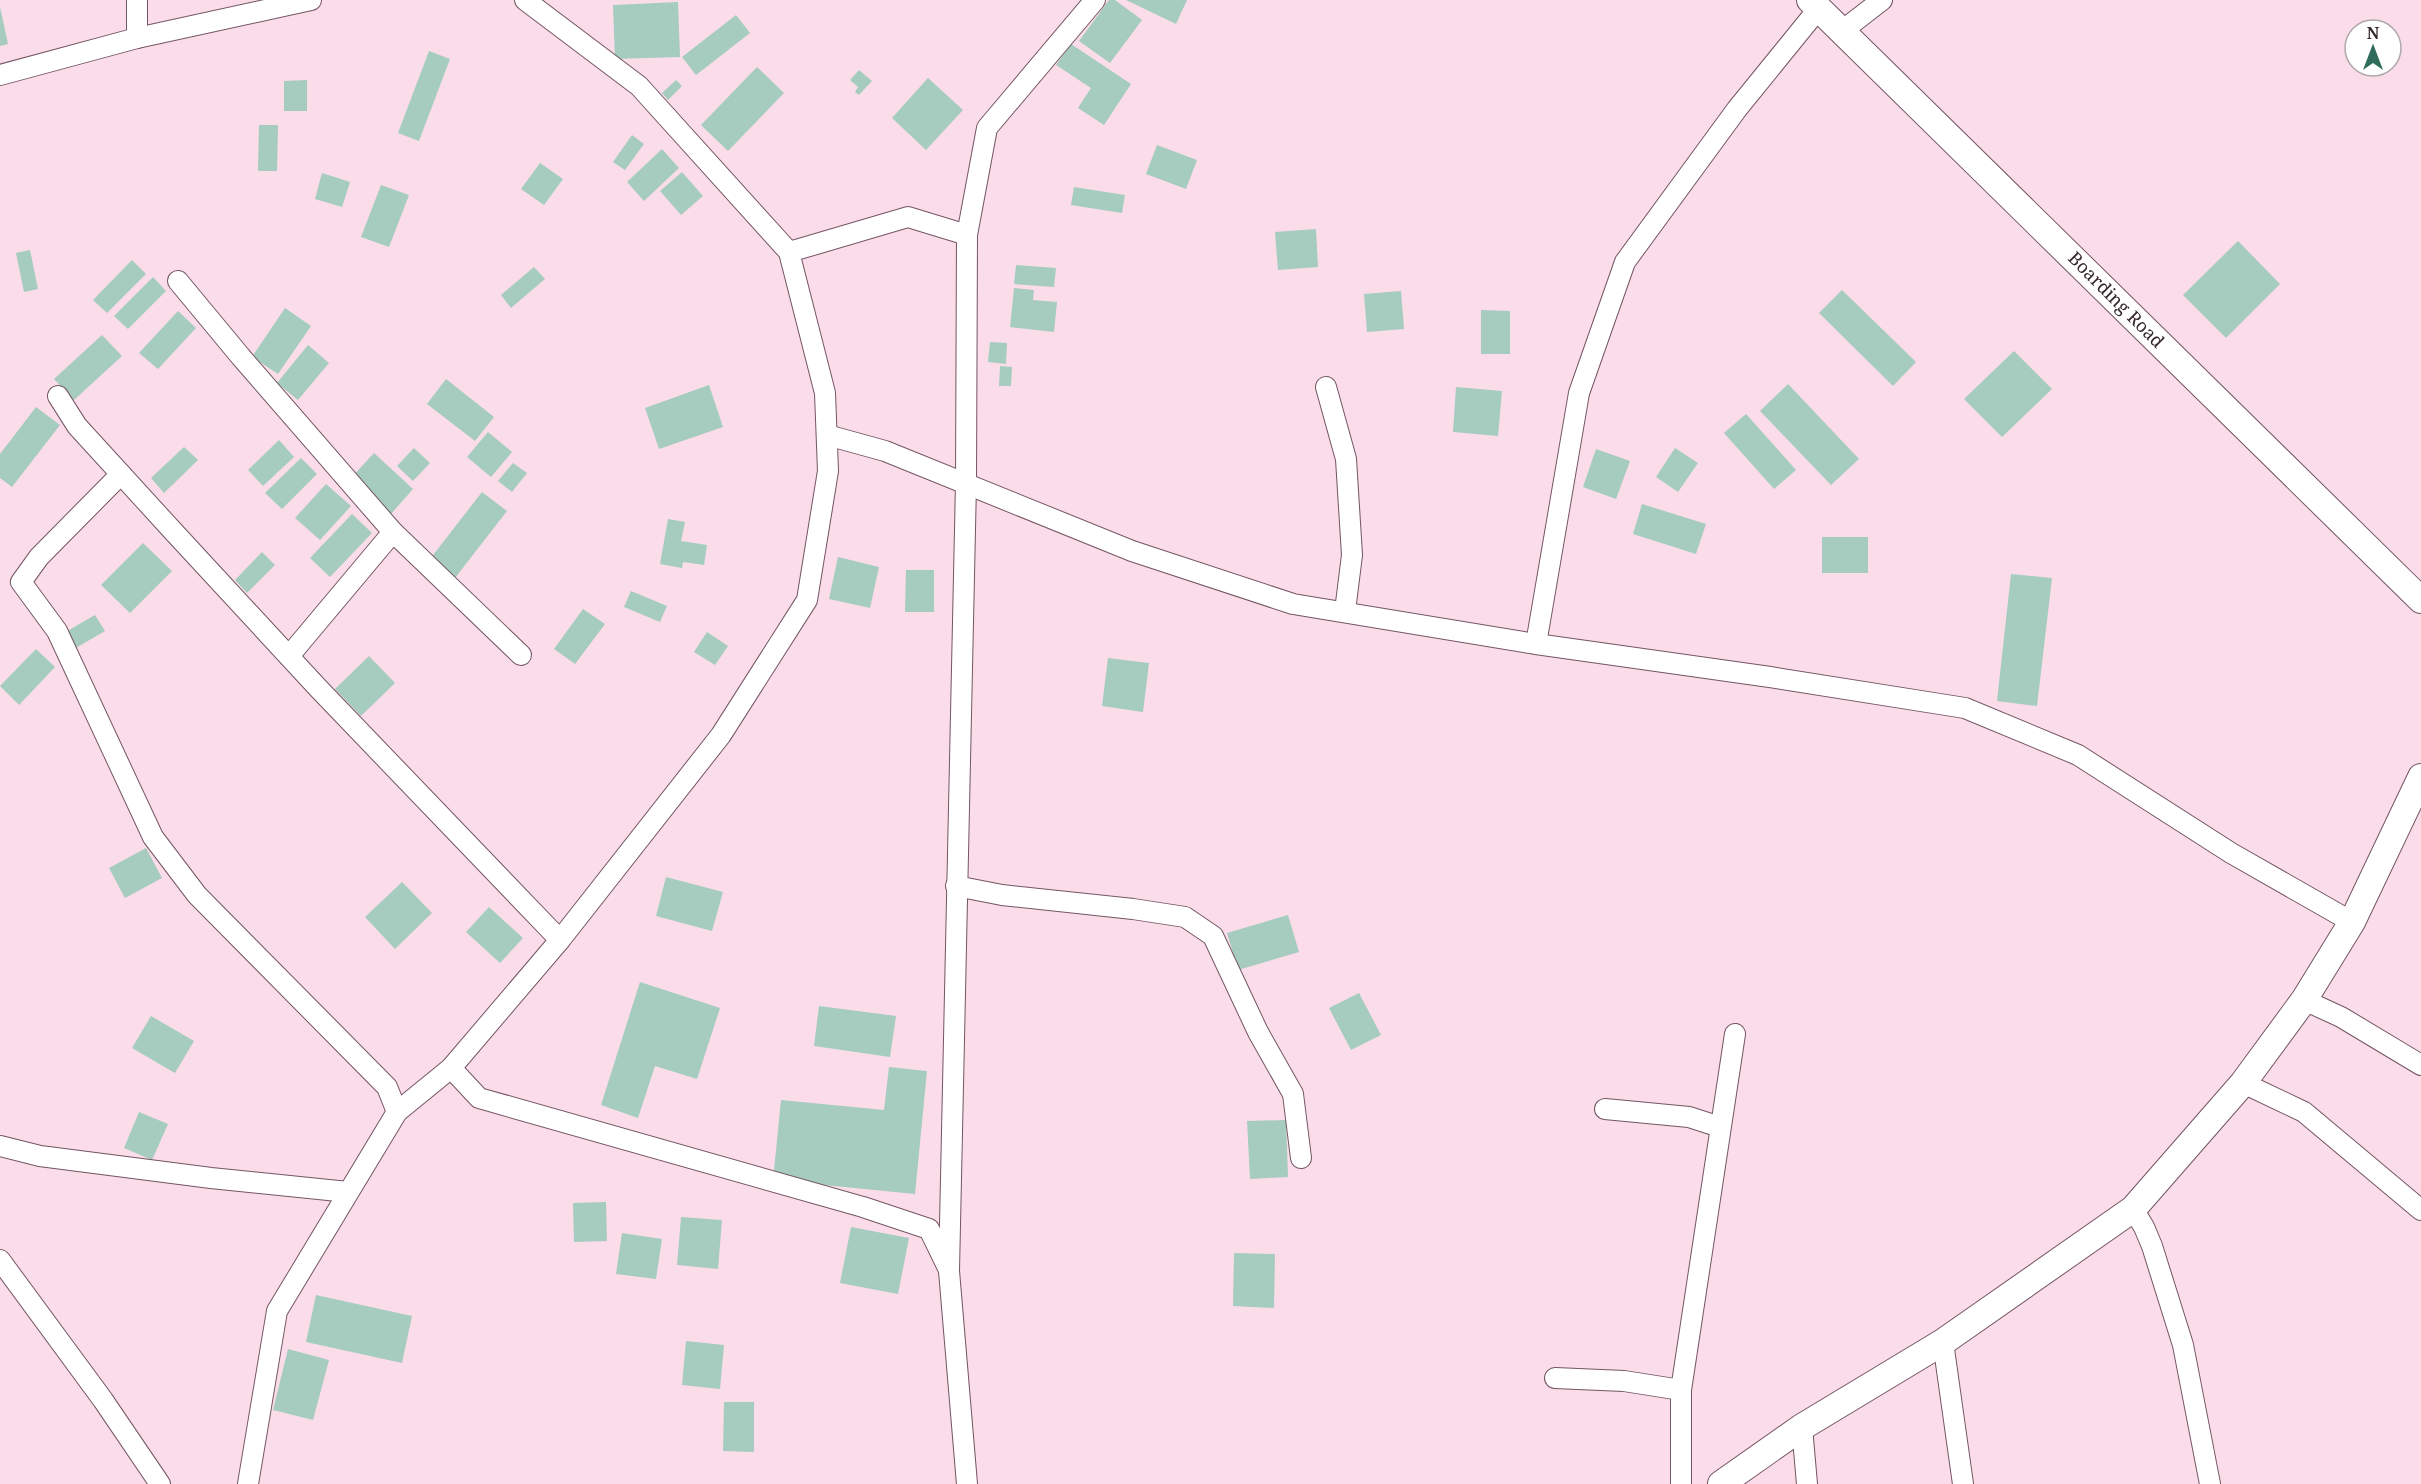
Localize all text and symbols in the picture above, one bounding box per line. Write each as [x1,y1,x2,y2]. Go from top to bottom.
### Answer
north arrow [2343,18,2403,78]
text: N [2367,22,2380,44]
street label: Boarding Road [2063,246,2170,353]

